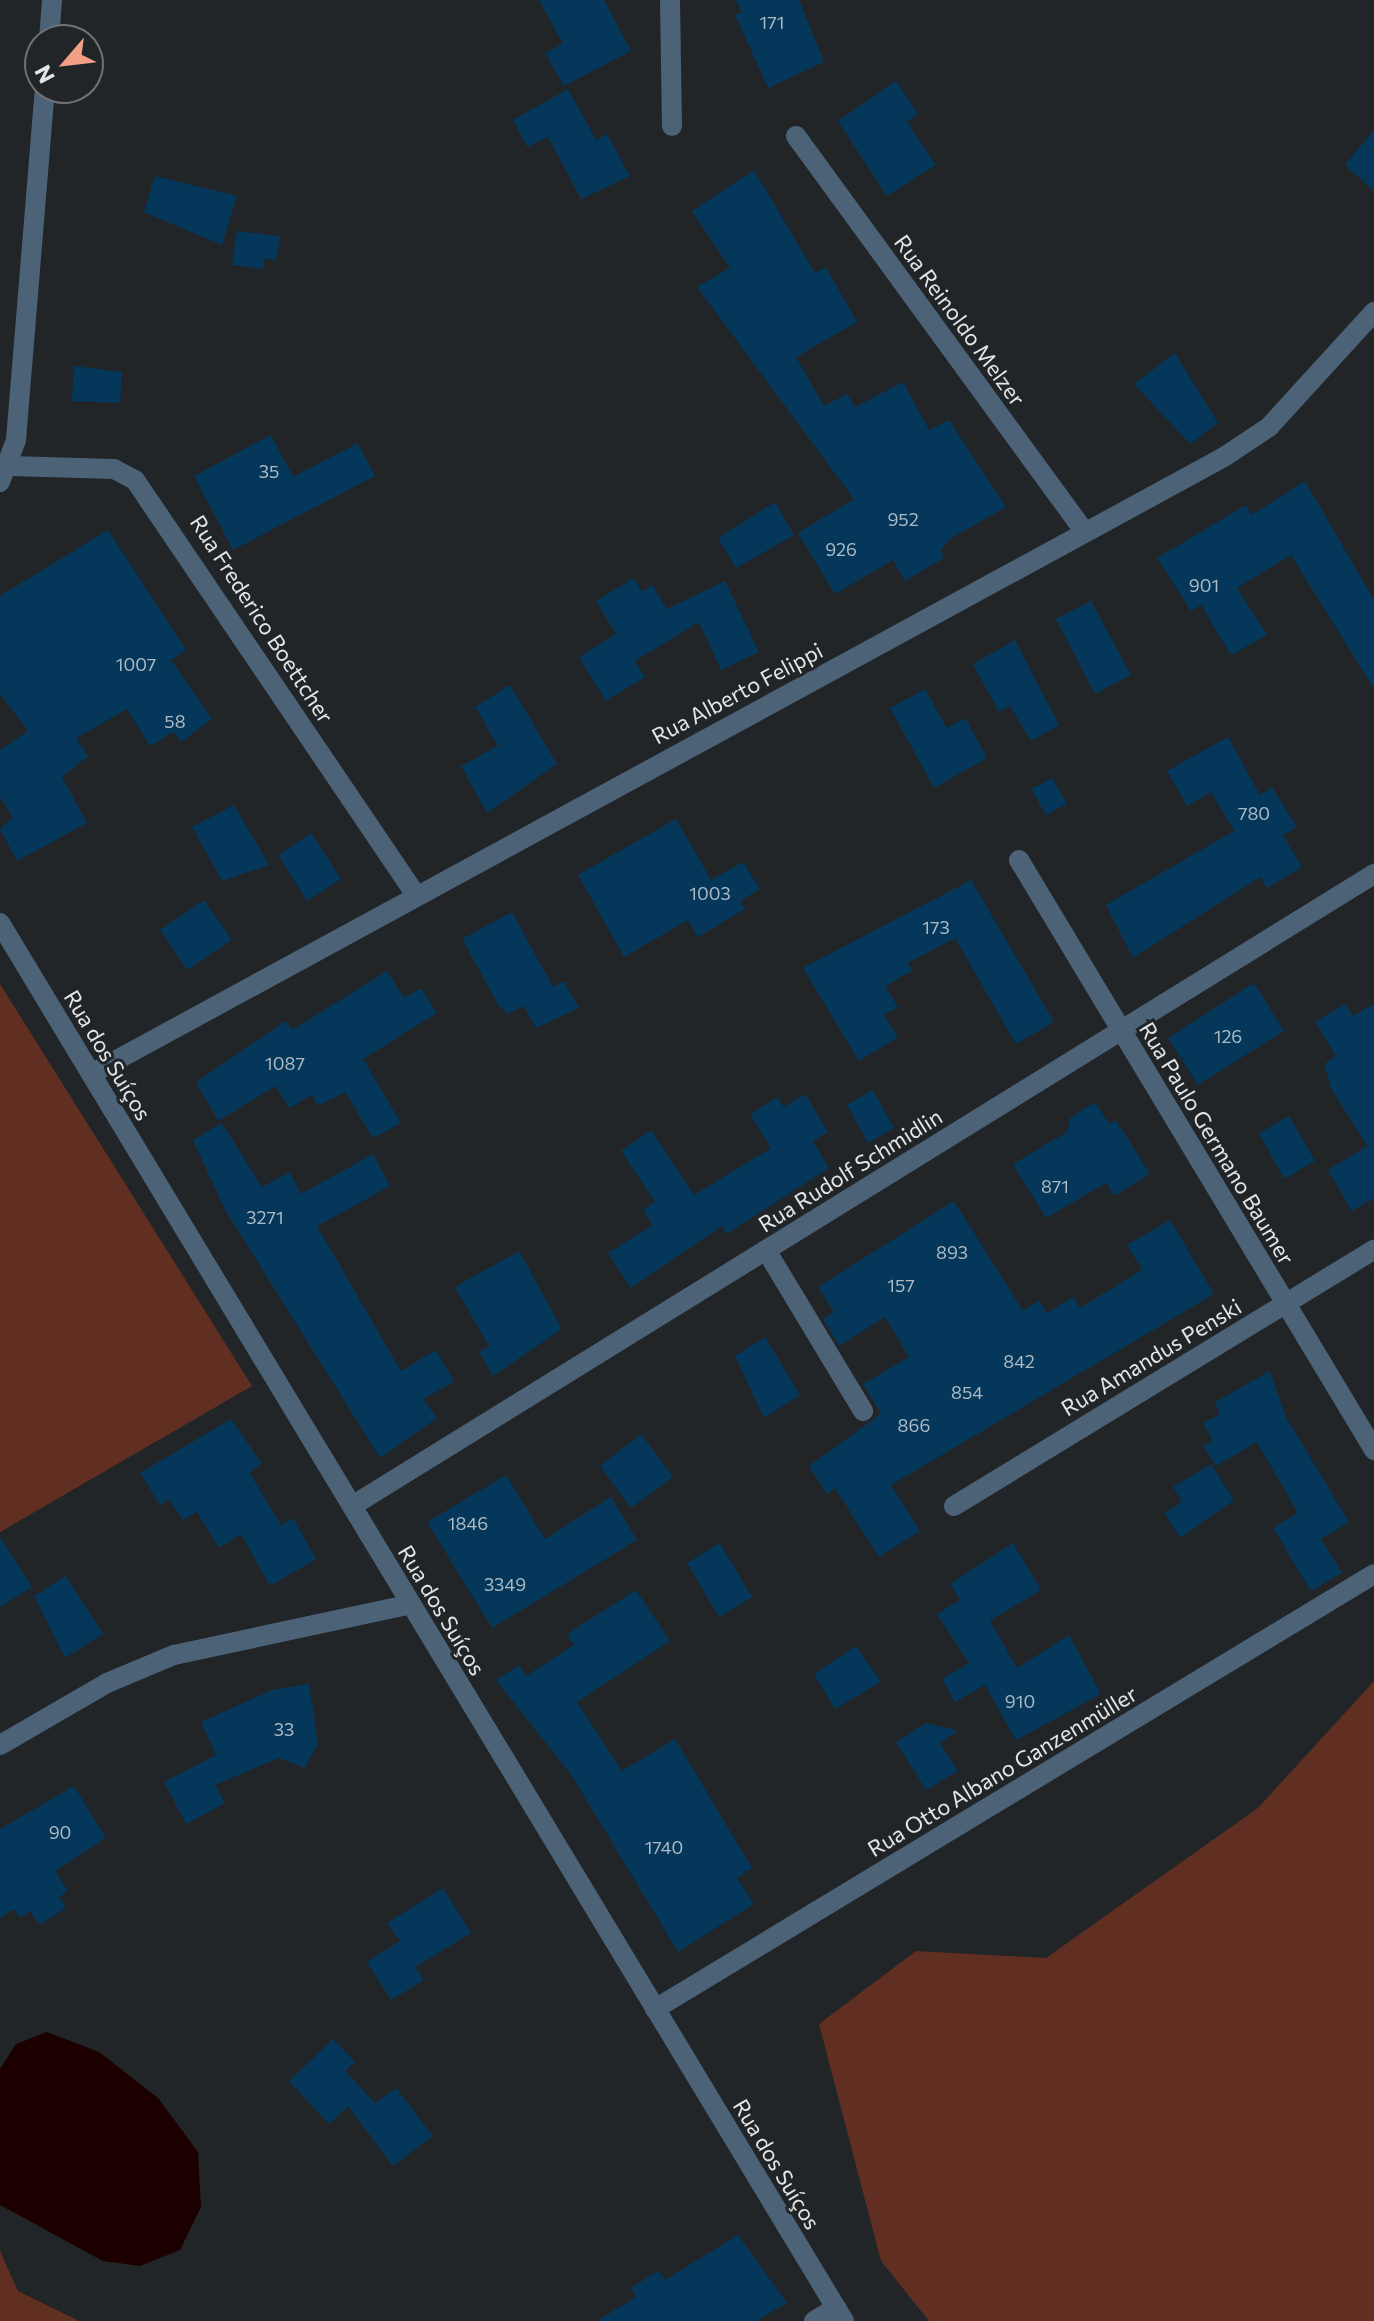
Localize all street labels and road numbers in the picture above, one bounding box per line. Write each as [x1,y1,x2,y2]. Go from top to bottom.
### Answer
street label: Rua Reinoldo Melzer [889,229,1031,411]
street label: Rua Frederico Boettcher [185,510,339,728]
street label: Rua Alberto Felippi [647,637,827,749]
street label: Rua dos Suíços [59,985,157,1125]
street label: Rua Paulo Germano Baumer [1134,1017,1300,1269]
street label: Rua Rudolf Schmidlin [753,1103,947,1237]
street label: Rua Amandus Penski [1056,1293,1246,1421]
street label: Rua dos Suíços [393,1540,491,1680]
street label: Rua Otto Albano Ganzenmüller [863,1680,1141,1862]
street label: Rua dos Suíços [728,2094,826,2234]

